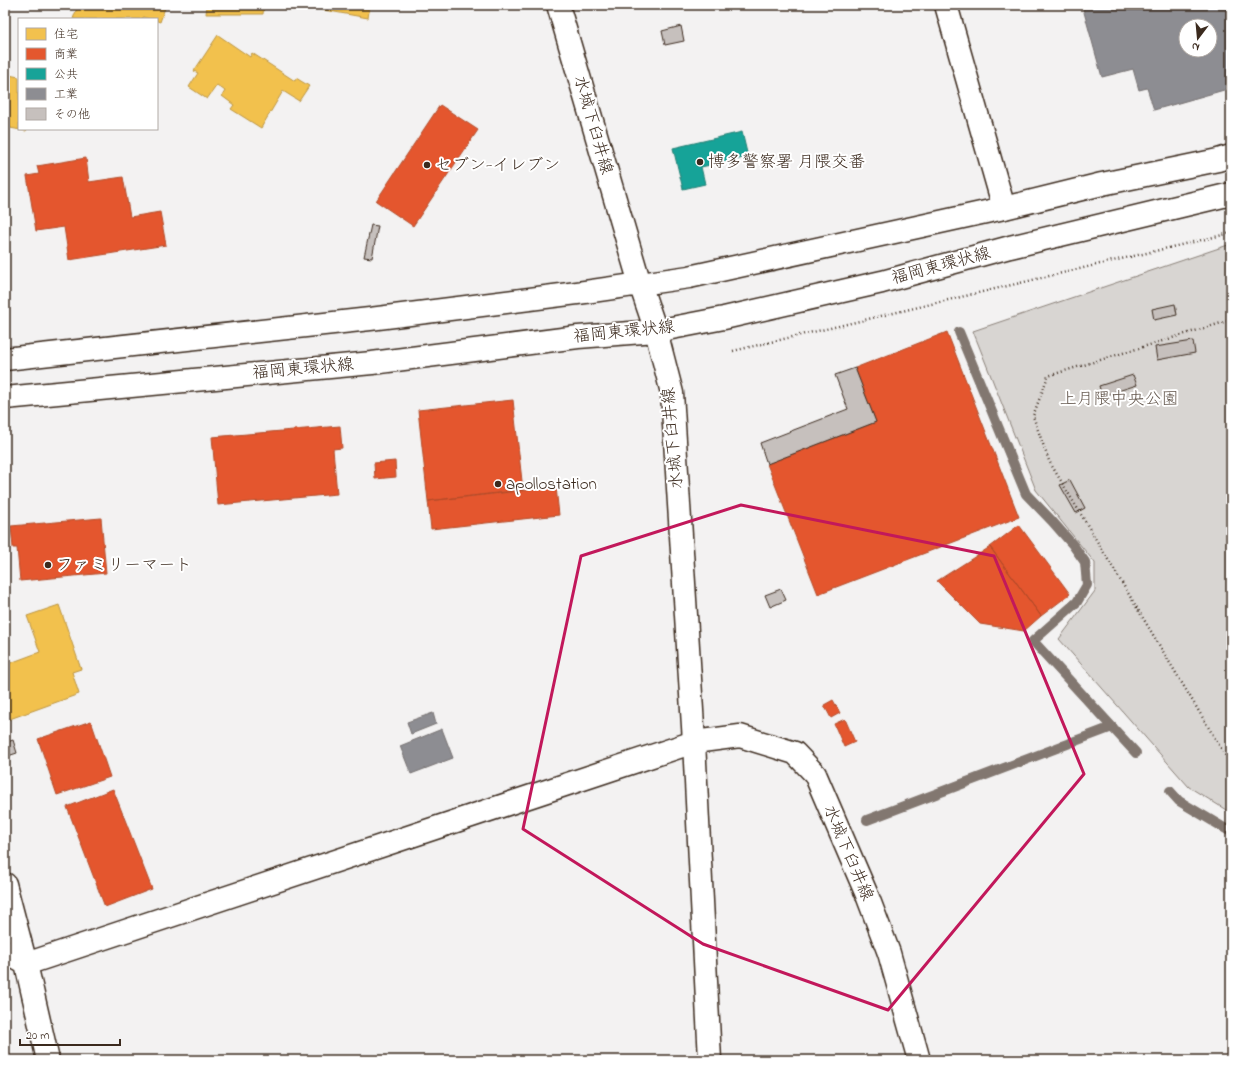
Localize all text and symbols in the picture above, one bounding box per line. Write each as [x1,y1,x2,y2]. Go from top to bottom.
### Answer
legend [18,18,158,130]
north arrow [1178,18,1218,58]
text: 住宅 [54,26,78,44]
text: N [1190,38,1201,55]
text: 商業 [54,46,78,64]
text: 公共 [54,66,78,84]
street label: 水城下臼井線 [567,73,619,177]
text: 工業 [54,86,78,104]
text: その他 [54,106,90,124]
place label: 博多警察署 月隈交番 [708,150,865,175]
place label: セブン-イレブン [435,153,560,178]
marker: 博多警察署 月隈交番 [695,157,705,167]
marker: セブン-イレブン [422,160,432,170]
street label: 福岡東環状線 [889,241,993,291]
street label: 福岡東環状線 [572,314,676,350]
street label: 福岡東環状線 [251,352,355,386]
street label: 水城下臼井線 [656,386,690,490]
park label: 上月隈中央公園 [1060,387,1179,412]
place label: apollostation [506,472,597,497]
marker: apollostation [493,479,503,489]
place label: ファミリーマート [56,553,192,578]
marker: ファミリーマート [43,560,53,570]
street label: 水城下臼井線 [817,801,879,905]
scale bar [20,1021,120,1047]
text: 20 m [26,1027,49,1045]

